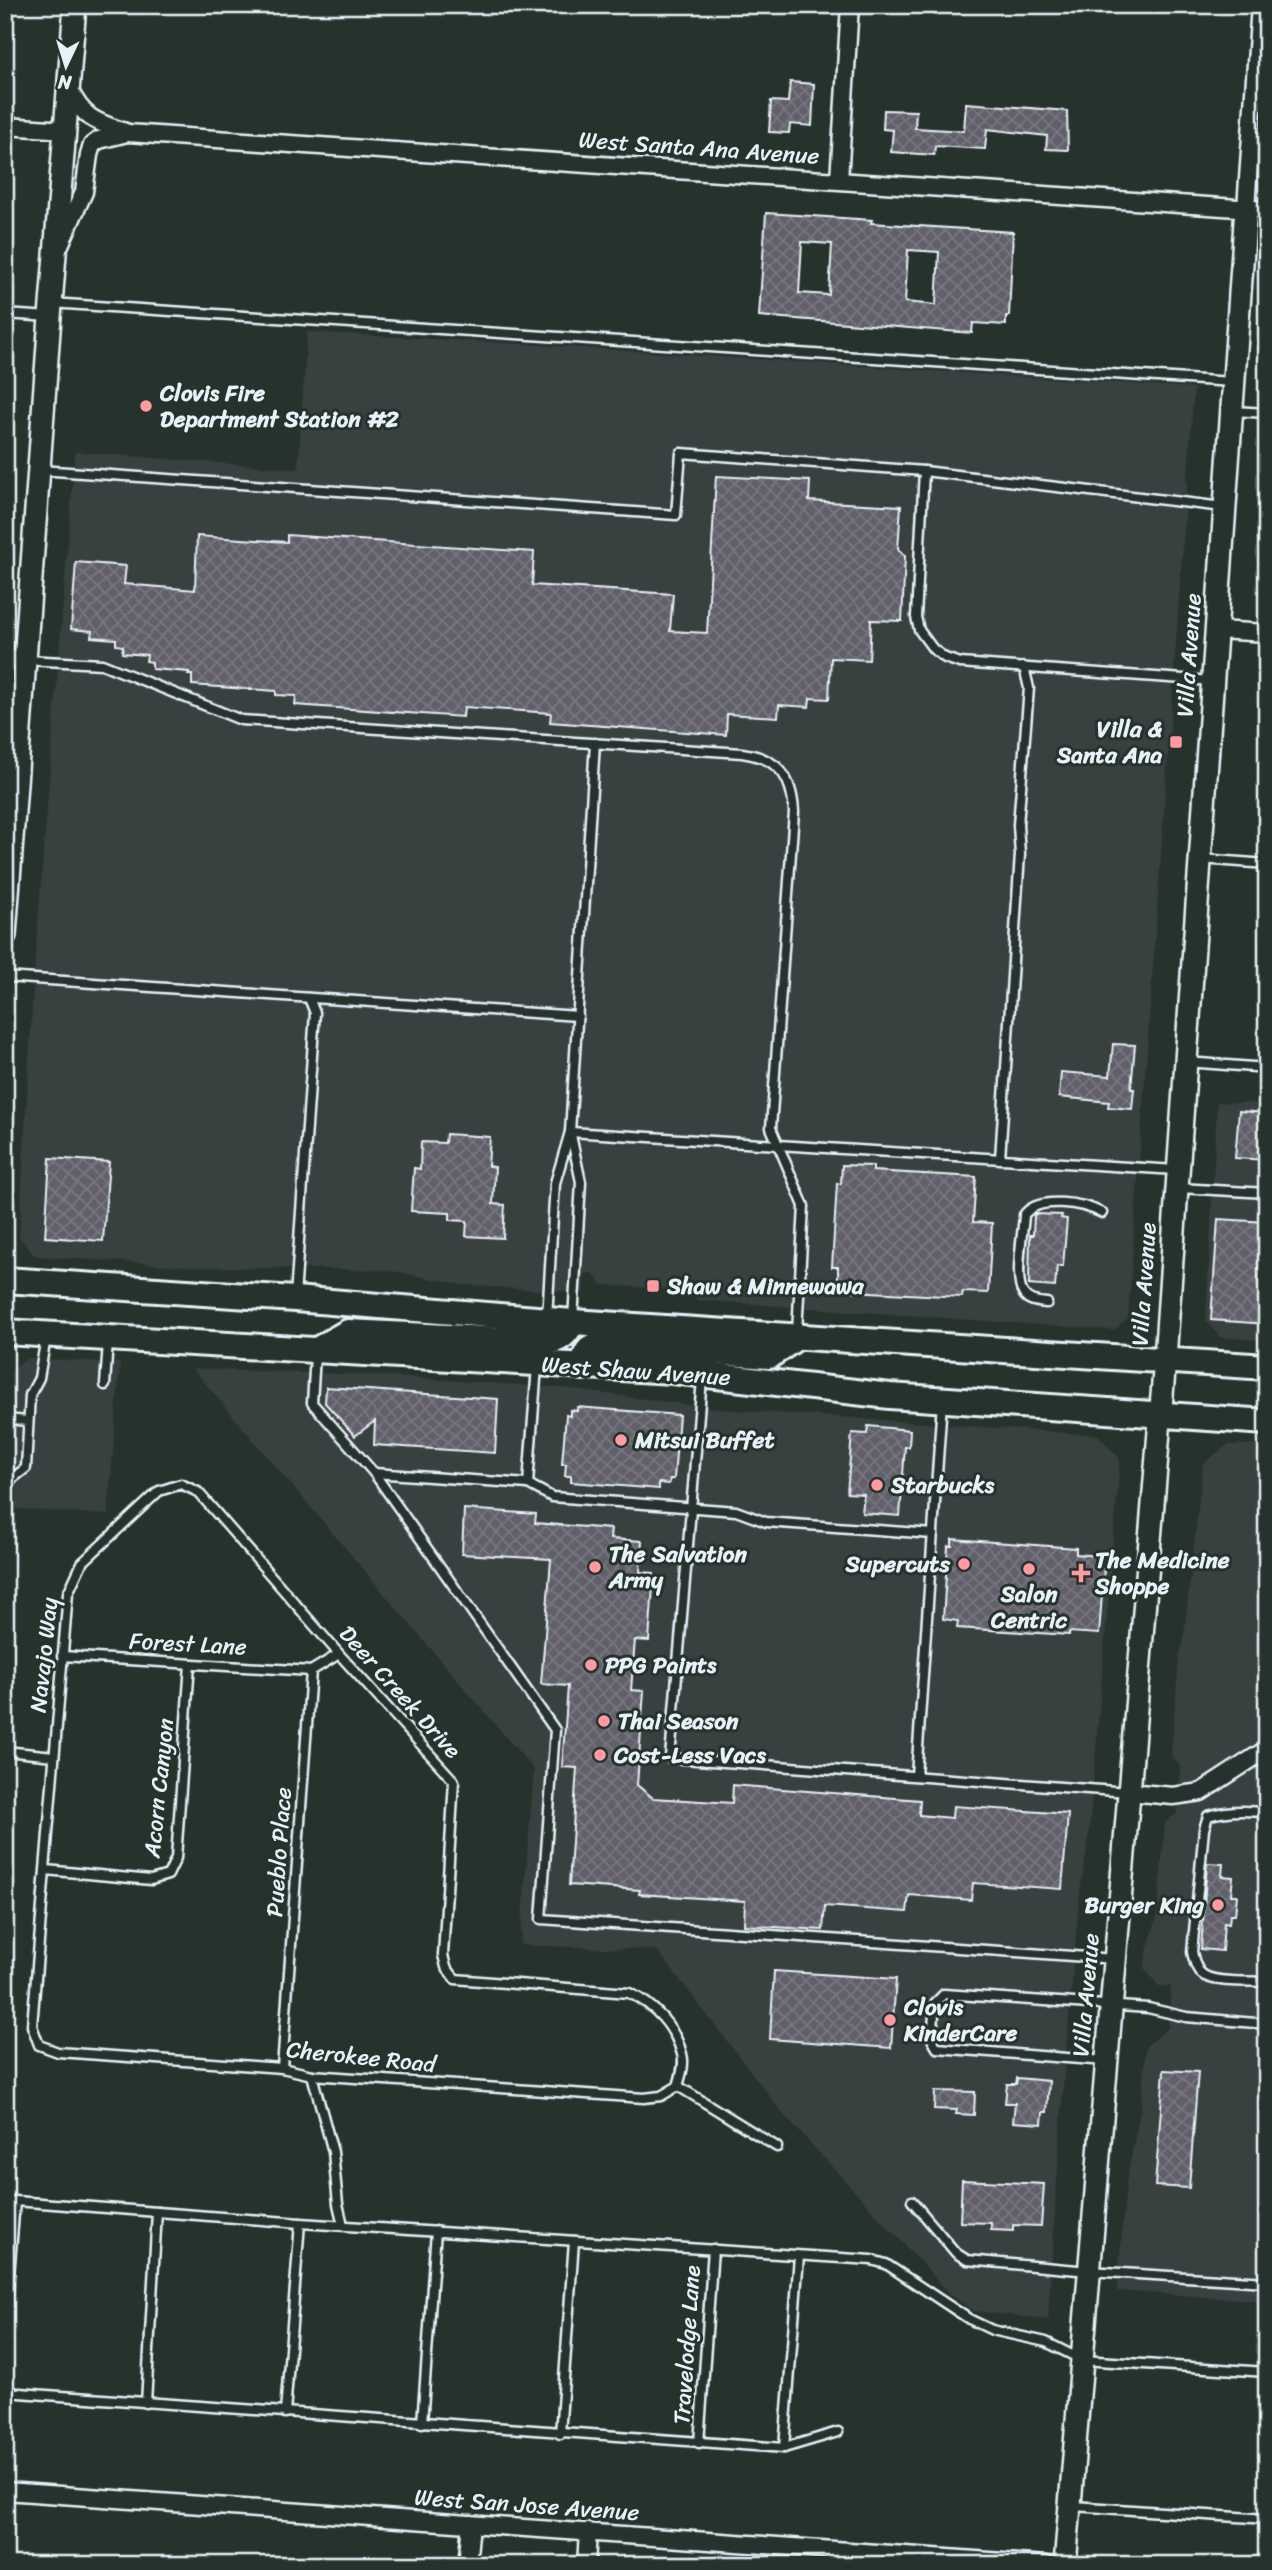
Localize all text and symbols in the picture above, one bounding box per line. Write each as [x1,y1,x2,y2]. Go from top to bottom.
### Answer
north arrow [32,32,102,102]
text: N [56,65,74,99]
street label: West Santa Ana Avenue [577,119,821,177]
place label: Clovis Fire Department Station #2 [159,373,399,440]
marker: Clovis Fire Department Station #2 [138,398,154,414]
street label: Villa Avenue [1164,592,1214,718]
place label: Villa & Santa Ana [1056,709,1162,776]
marker: Villa & Santa Ana [1168,734,1184,750]
street label: Villa Avenue [1119,1221,1169,1347]
place label: Shaw & Minnewawa [666,1266,865,1307]
marker: Shaw & Minnewawa [645,1278,661,1294]
street label: West Shaw Avenue [540,1344,732,1398]
place label: Mitsui Buffet [634,1420,775,1461]
marker: Mitsui Buffet [613,1432,629,1448]
place label: Starbucks [890,1465,995,1506]
marker: Starbucks [869,1477,885,1493]
place label: The Salvation Army [608,1534,748,1601]
place label: The Medicine Shoppe [1094,1540,1230,1607]
place label: Supercuts [844,1544,950,1585]
marker: Supercuts [956,1556,972,1572]
marker: The Salvation Army [587,1559,603,1575]
marker: Salon Centric [1021,1561,1037,1577]
marker: The Medicine Shoppe [1073,1565,1089,1581]
place label: Salon Centric [990,1574,1067,1641]
street label: Navajo Way [18,1595,70,1715]
street label: Deer Creek Drive [328,1615,472,1769]
street label: Forest Lane [128,1620,248,1668]
place label: PPG Paints [605,1645,717,1686]
marker: PPG Paints [583,1657,599,1673]
place label: Thai Season [618,1701,739,1742]
marker: Thai Season [596,1713,612,1729]
street label: Acorn Canyon [131,1716,187,1861]
place label: Cost-Less Vacs [613,1735,766,1776]
marker: Cost-Less Vacs [592,1747,608,1763]
street label: Pueblo Place [254,1786,304,1918]
place label: Burger King [1085,1885,1204,1926]
marker: Burger King [1210,1897,1226,1913]
street label: Villa Avenue [1060,1931,1112,2059]
place label: Clovis KinderCare [903,1987,1017,2054]
marker: Clovis KinderCare [882,2012,898,2028]
street label: Cherokee Road [284,2029,439,2085]
street label: Travelodge Lane [661,2264,713,2426]
street label: West San Jose Avenue [413,2477,641,2533]

